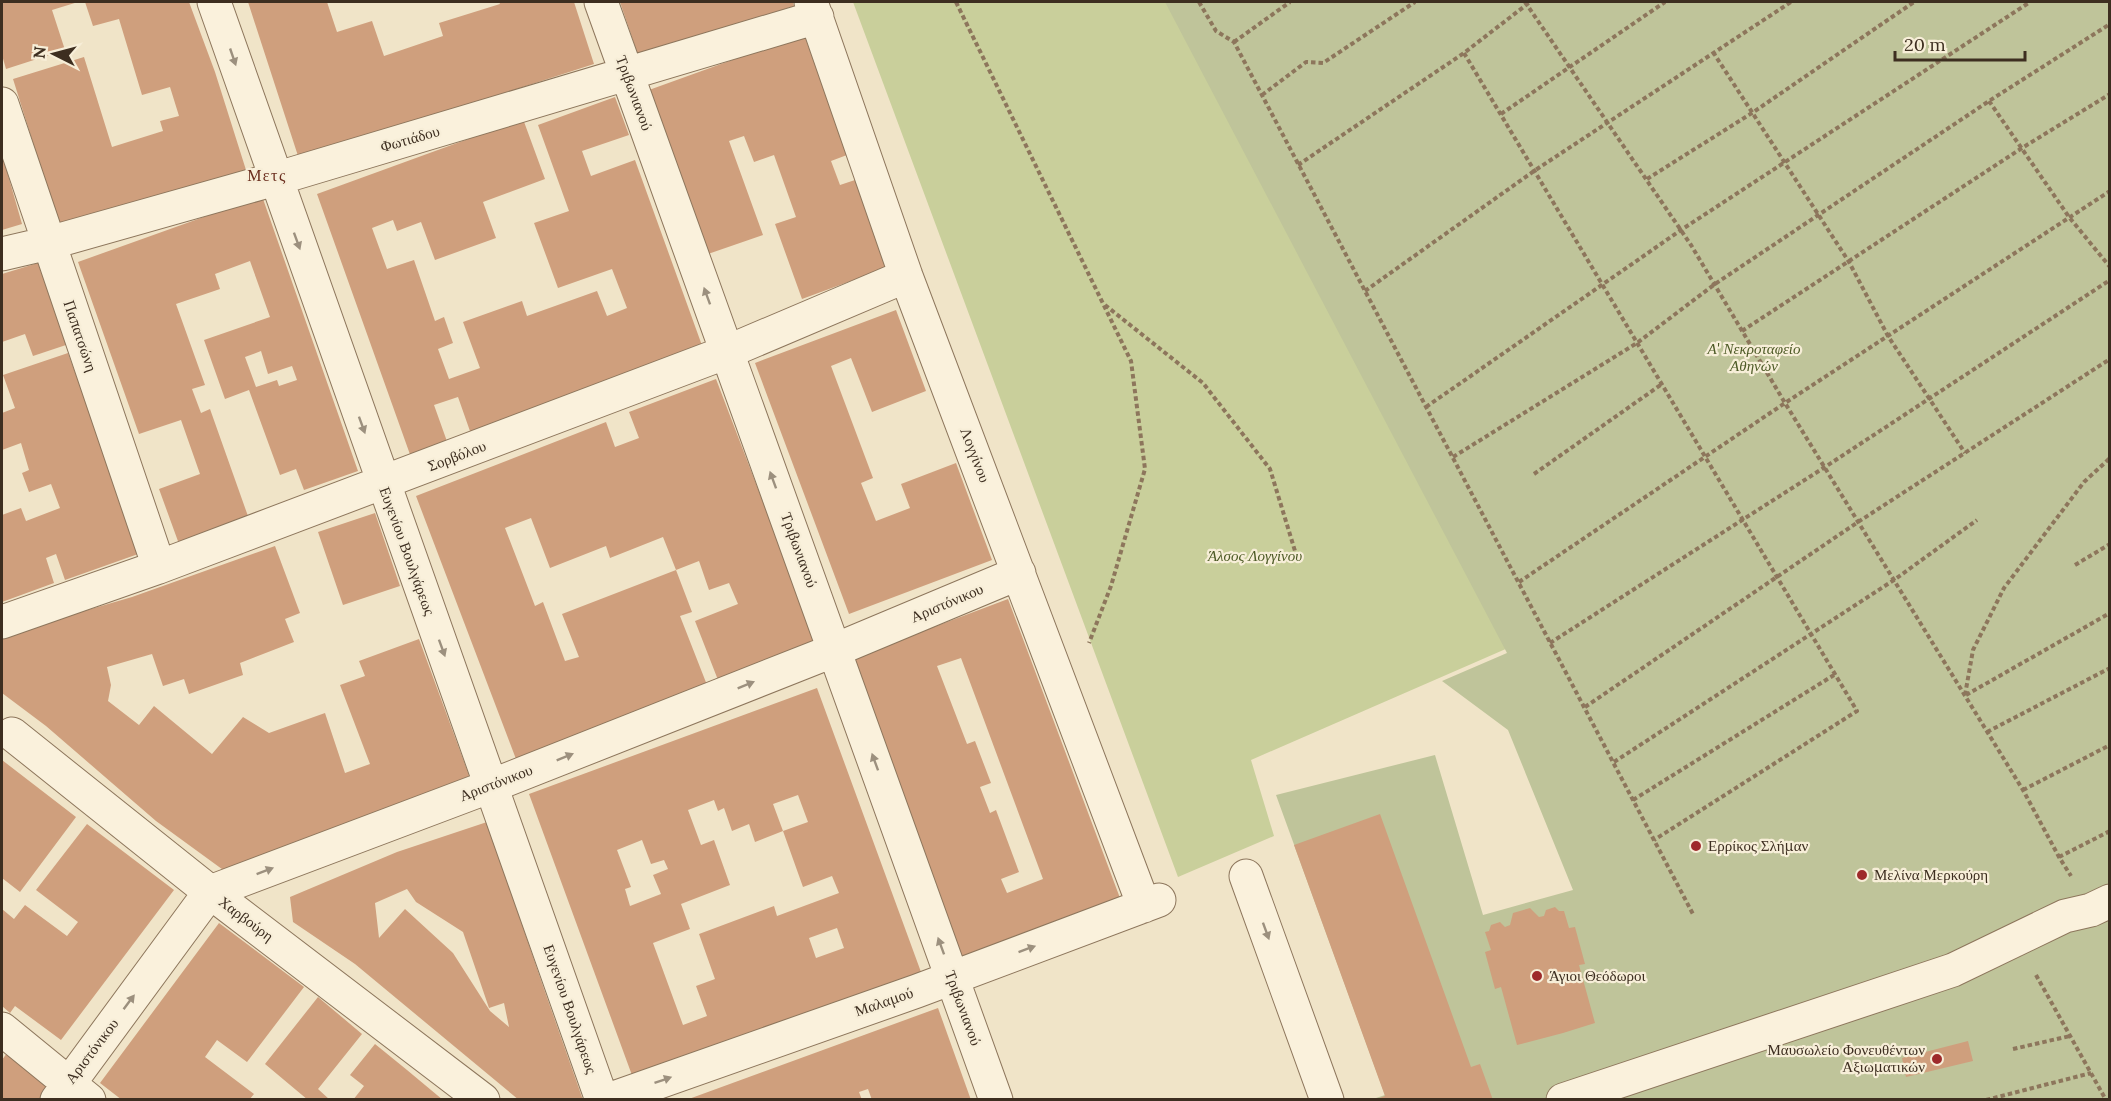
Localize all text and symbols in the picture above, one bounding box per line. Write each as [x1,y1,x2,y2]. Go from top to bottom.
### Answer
north arrow [24,24,84,84]
scale bar [1895,24,2026,62]
text: 20 m [1904,33,1946,56]
text: N [28,45,50,60]
one-way arrow [228,48,238,66]
street label: Τριβωνιανού [612,53,657,133]
street label: Φωτιάδου [378,121,442,156]
district label: Μετς [247,165,287,185]
one-way arrow [293,232,303,250]
one-way arrow [702,287,712,305]
street label: Παπατσώνη [59,298,102,374]
park label: Α' Νεκροταφείο Αθηνών [1706,339,1801,375]
one-way arrow [358,416,368,434]
street label: Λογγίνου [956,425,995,485]
street label: Σορβόλου [425,436,489,475]
one-way arrow [768,471,778,489]
street label: Ευγενίου Βουλγάρεως [375,484,440,618]
street label: Τριβωνιανού [777,510,822,590]
park label: Άλσος Λογγίνου [1207,546,1302,565]
street label: Αριστόνικου [908,579,986,626]
one-way arrow [438,639,448,657]
one-way arrow [737,680,755,689]
one-way arrow [556,752,574,761]
one-way arrow [870,753,880,771]
street label: Αριστόνικου [456,760,535,805]
place label: Ερρίκος Σλήμαν [1708,836,1809,855]
marker: Ερρίκος Σλήμαν [1689,839,1703,853]
place label: Μελίνα Μερκούρη [1874,865,1988,884]
one-way arrow [256,866,274,876]
marker: Μελίνα Μερκούρη [1855,868,1869,882]
street label: Χαρβούρη [215,892,278,946]
one-way arrow [1262,922,1272,940]
one-way arrow [935,937,945,955]
street label: Ευγενίου Βουλγάρεως [539,942,601,1076]
one-way arrow [1018,944,1036,954]
place label: Άγιοι Θεόδωροι [1549,966,1646,985]
street label: Τριβωνιανού [941,968,986,1048]
marker: Άγιοι Θεόδωροι [1530,969,1544,983]
street label: Μαλαμού [852,983,916,1020]
one-way arrow [123,994,135,1010]
street label: Αριστόνικου [61,1014,122,1087]
place label: Μαυσωλείο Φονευθέντων Αξιωματικών [1767,1040,1925,1076]
marker: Μαυσωλείο Φονευθέντων Αξιωματικών [1930,1052,1944,1066]
one-way arrow [654,1075,672,1085]

